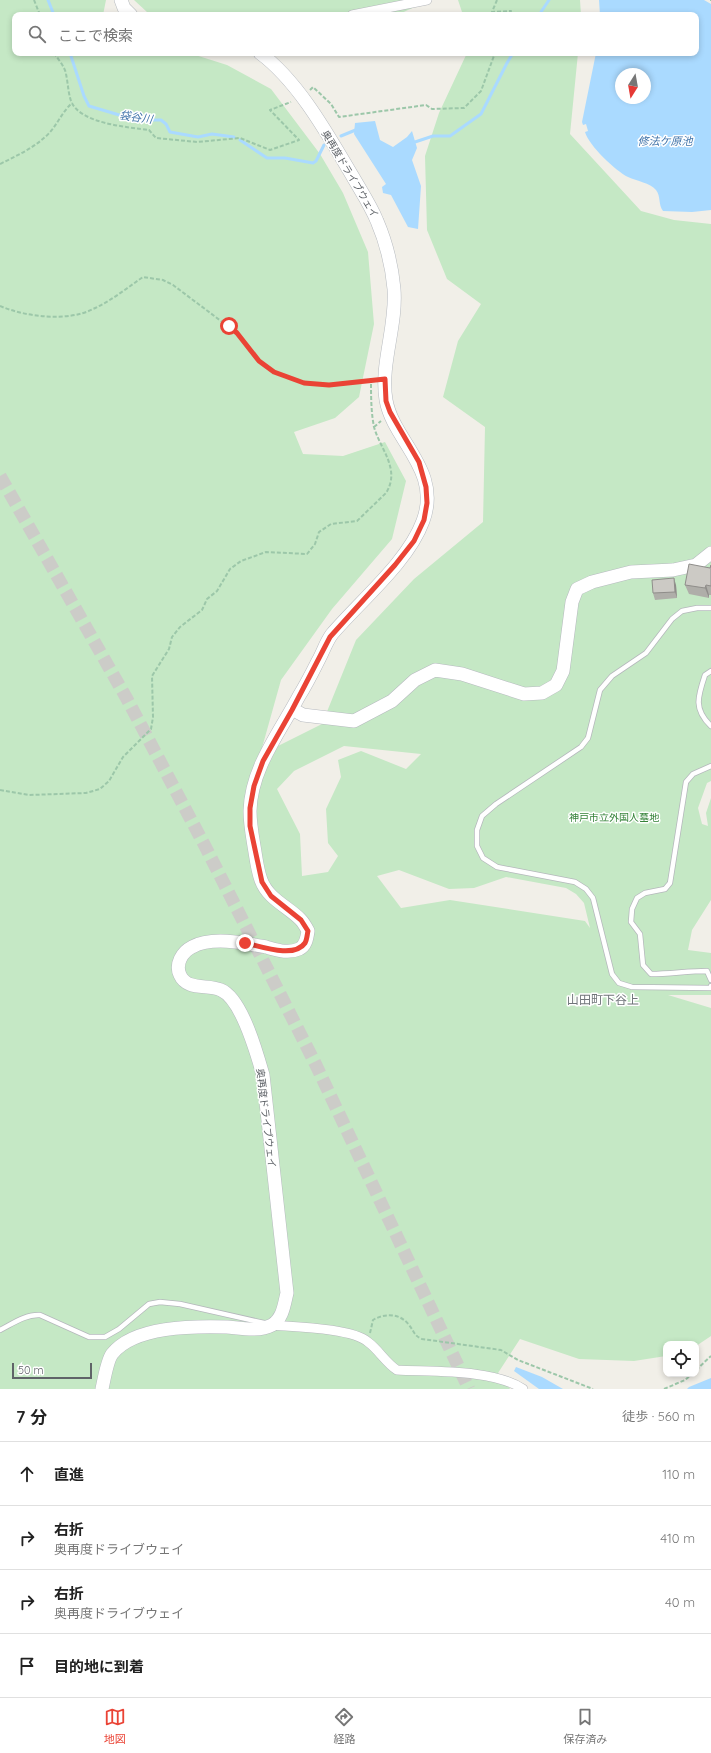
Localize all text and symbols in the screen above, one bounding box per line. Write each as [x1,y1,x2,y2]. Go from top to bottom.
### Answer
search box [12,12,699,56]
icon: search [26,23,48,45]
text: ここで検索 [58,26,133,45]
north arrow [615,68,651,104]
water label: 袋谷川 [119,108,154,126]
street label: 奥再度ドライブウェイ [319,128,381,220]
water label: 修法ケ原池 [638,134,693,148]
route start [220,317,238,335]
park label: 神戸市立外国人墓地 [569,811,660,824]
route end [236,934,254,952]
district label: 山田町下谷上 [567,992,639,1007]
street label: 奥再度ドライブウェイ [253,1068,279,1168]
map controls [663,1341,699,1377]
button: locate [663,1341,699,1377]
scale bar [12,1361,92,1380]
text: 50 m [18,1363,44,1377]
text: 7 分 [16,1406,47,1427]
text: 徒歩 · 560 m [622,1408,695,1424]
icon: ahead [16,1463,38,1485]
text: 直進 [54,1465,84,1484]
text: 110 m [662,1466,695,1482]
text: 右折 [54,1520,84,1539]
icon: right [16,1527,38,1549]
text: 410 m [660,1530,695,1546]
text: 奥再度ドライブウェイ [54,1541,184,1557]
text: 右折 [54,1584,84,1603]
icon: right [16,1591,38,1613]
text: 40 m [665,1594,695,1610]
text: 奥再度ドライブウェイ [54,1605,184,1621]
icon: arrive [16,1655,38,1677]
text: 目的地に到着 [54,1657,144,1676]
tab: 地図 [104,1706,126,1746]
tab: 経路 [333,1706,355,1746]
tab: 保存済み [563,1706,607,1746]

